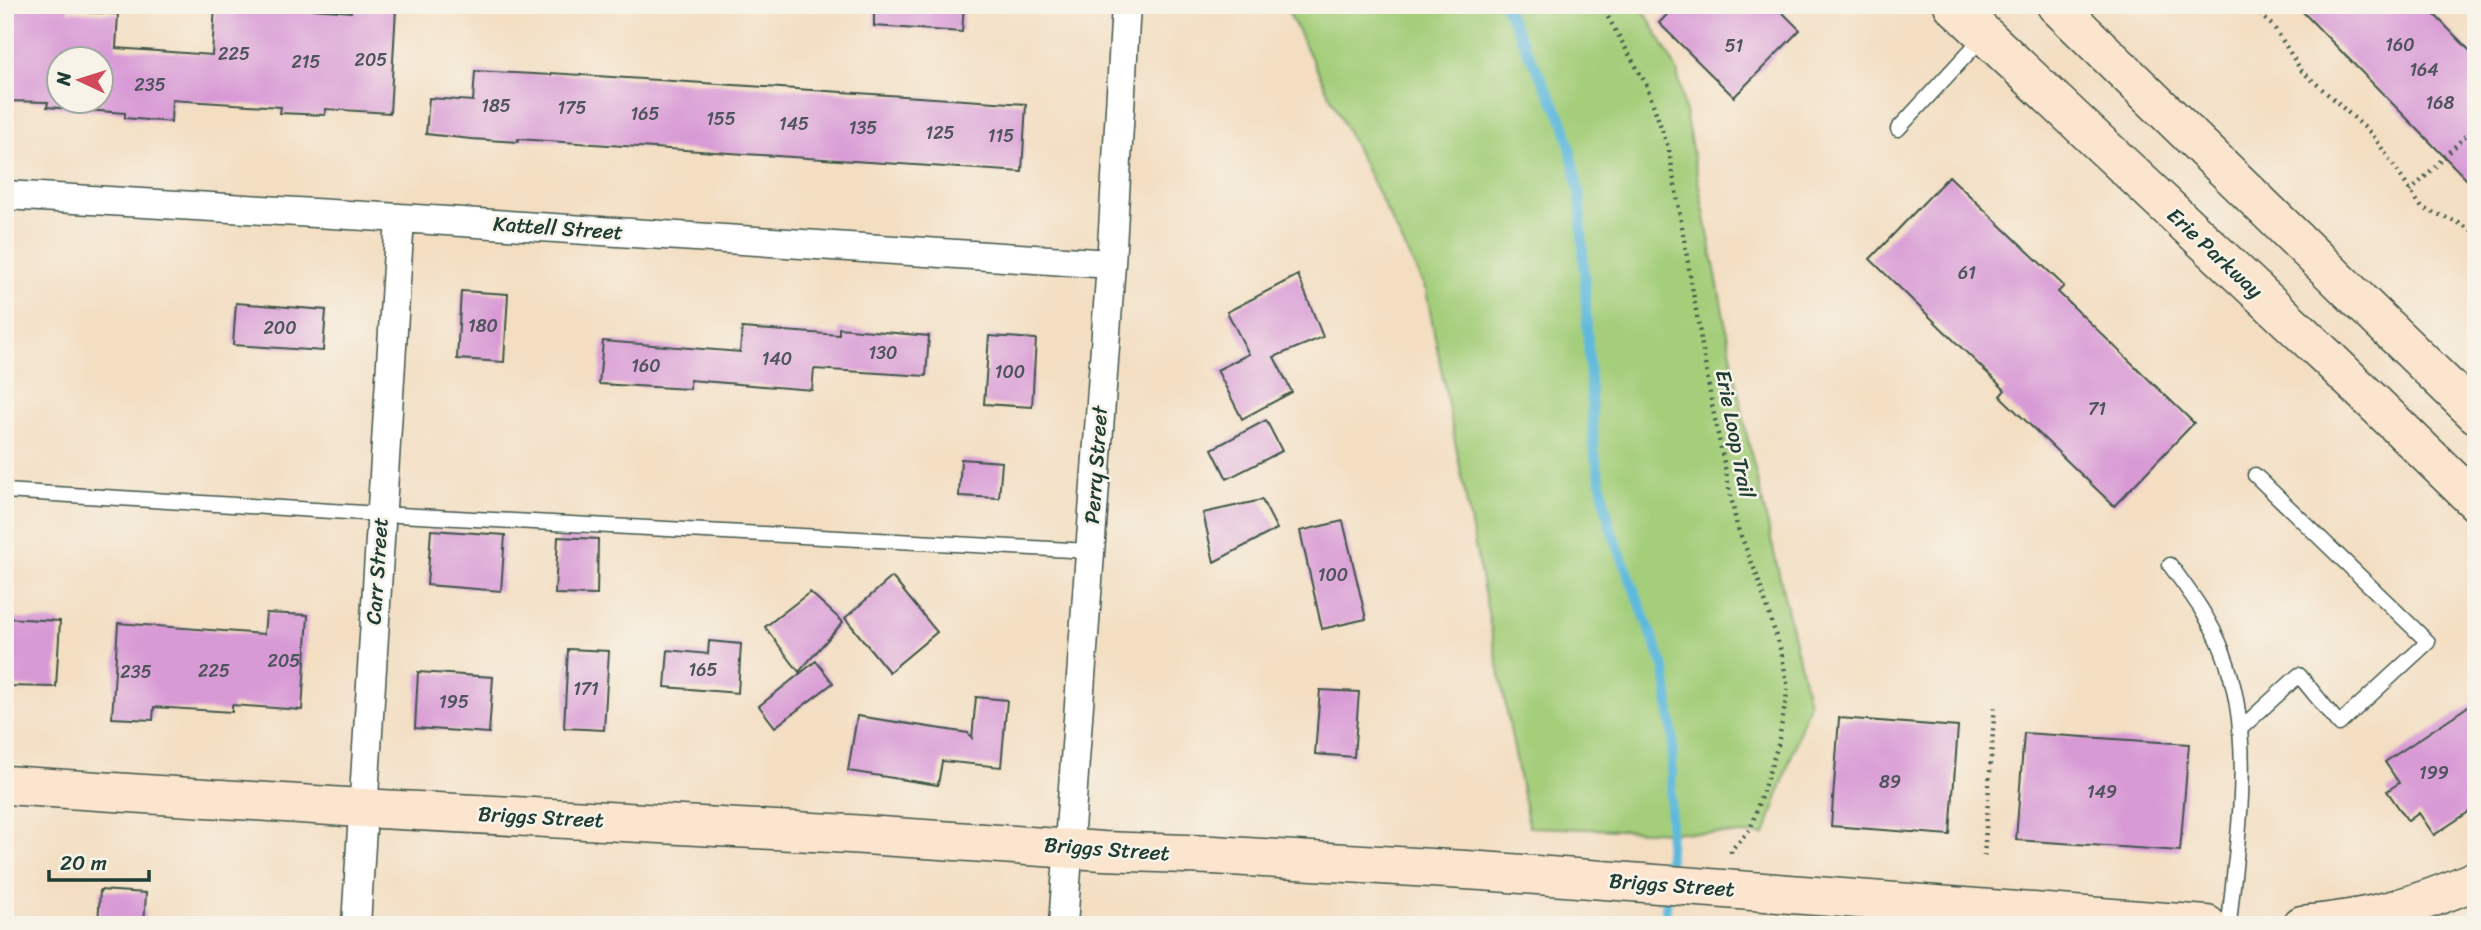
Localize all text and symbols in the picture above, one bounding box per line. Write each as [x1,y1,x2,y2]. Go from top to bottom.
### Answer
house number: 160 [2385,29,2415,61]
house number: 51 [1725,30,1744,62]
house number: 225 [218,38,250,70]
house number: 205 [355,44,387,76]
north arrow [46,46,116,116]
house number: 215 [291,46,321,78]
house number: 164 [2409,54,2439,86]
house number: 235 [134,69,166,101]
text: N [47,70,81,88]
house number: 168 [2426,87,2455,119]
house number: 185 [481,90,511,122]
house number: 175 [558,92,587,124]
house number: 165 [631,98,659,130]
house number: 155 [706,103,736,135]
house number: 145 [779,108,809,140]
house number: 135 [849,112,877,144]
house number: 125 [925,117,955,149]
house number: 115 [988,120,1014,152]
street label: Erie Parkway [2158,198,2272,308]
street label: Kattell Street [492,205,624,251]
house number: 61 [1958,257,1976,289]
house number: 180 [468,310,498,342]
house number: 200 [263,312,297,344]
house number: 130 [869,337,897,369]
house number: 140 [762,343,792,375]
house number: 160 [631,350,661,382]
house number: 100 [995,356,1025,388]
street label: Erie Loop Trail [1704,367,1766,502]
house number: 71 [2088,393,2106,425]
street label: Perry Street [1073,403,1119,525]
street label: Carr Street [354,516,400,626]
house number: 100 [1318,559,1348,591]
house number: 205 [268,645,300,677]
house number: 165 [689,654,717,686]
house number: 225 [198,655,230,687]
house number: 235 [120,656,152,688]
house number: 171 [573,673,599,705]
house number: 195 [439,686,469,718]
house number: 199 [2419,757,2449,789]
house number: 89 [1879,766,1901,798]
house number: 149 [2087,776,2117,808]
street label: Briggs Street [477,795,605,839]
street label: Briggs Street [1043,826,1171,872]
scale bar [49,839,149,883]
text: 20 m [60,844,107,882]
street label: Briggs Street [1608,862,1736,908]

